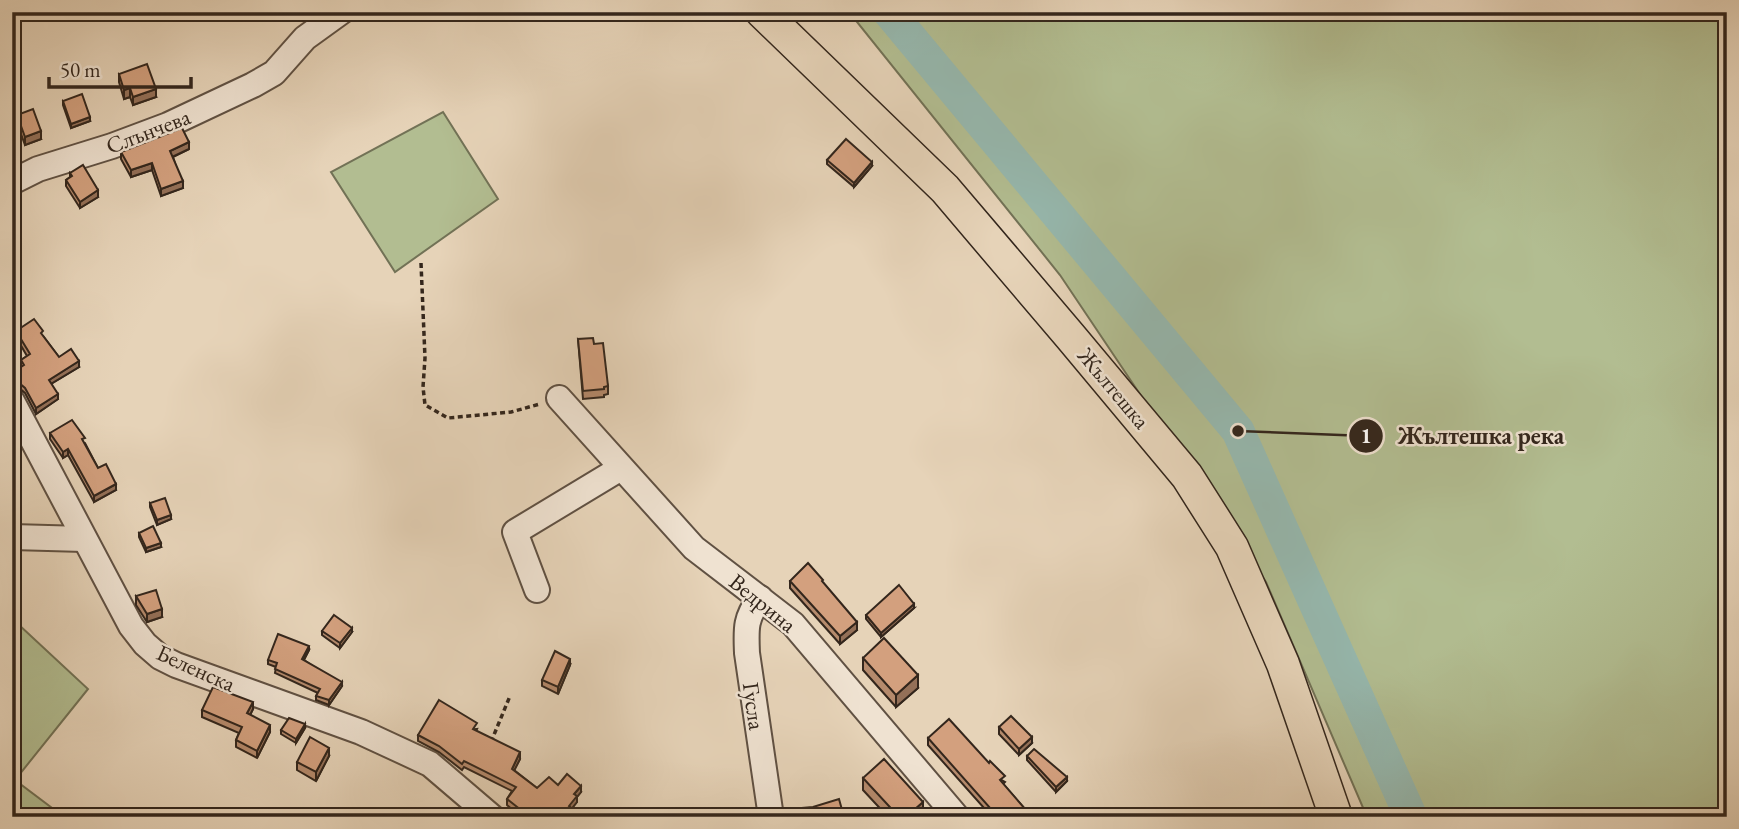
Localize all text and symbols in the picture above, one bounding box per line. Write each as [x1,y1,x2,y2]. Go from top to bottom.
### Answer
scale bar [49,46,191,90]
text: 50 m [60,56,101,83]
street label: Слънчева [101,101,195,161]
street label: Жълтешка [1070,340,1157,436]
callout: Жълтешка река [1349,413,1578,458]
text: Жълтешка река [1397,420,1565,451]
text: 1 [1360,422,1372,449]
street label: Ведрина [723,567,803,640]
street label: Беленска [152,637,241,699]
street label: Гусла [736,680,772,733]

